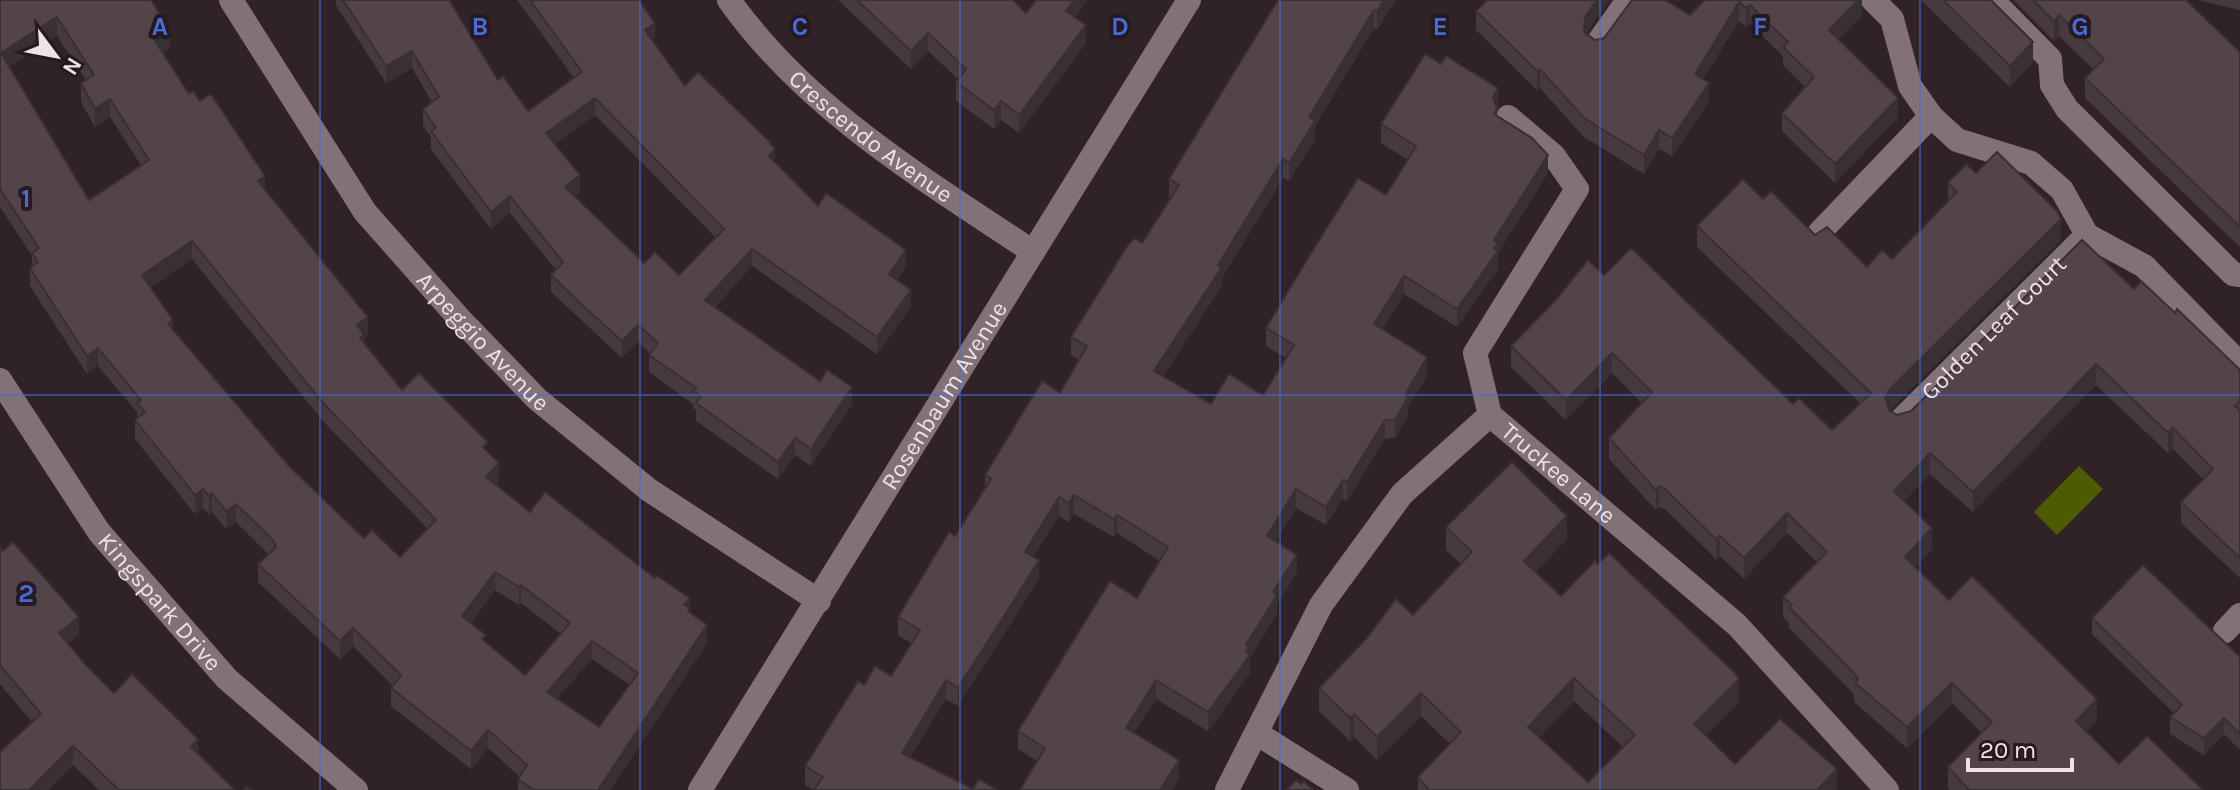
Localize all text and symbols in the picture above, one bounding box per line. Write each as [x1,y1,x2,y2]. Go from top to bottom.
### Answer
text: A [152,11,168,42]
text: B [472,11,488,42]
text: C [792,11,808,42]
text: D [1111,11,1129,42]
text: E [1432,11,1448,42]
text: F [1753,11,1767,42]
text: G [2071,11,2089,42]
north arrow [16,16,96,96]
text: N [57,52,87,80]
street label: Crescendo Avenue [783,64,958,209]
text: 1 [21,183,31,214]
street label: Golden Leaf Court [1915,250,2072,406]
street label: Arpeggio Avenue [411,266,555,417]
street label: Rosenbaum Avenue [875,296,1013,495]
street label: Truckee Lane [1496,417,1621,530]
street label: Kingspark Drive [92,527,227,677]
text: 2 [18,578,34,609]
scale bar [1968,722,2072,772]
text: 20 m [1980,736,2036,764]

